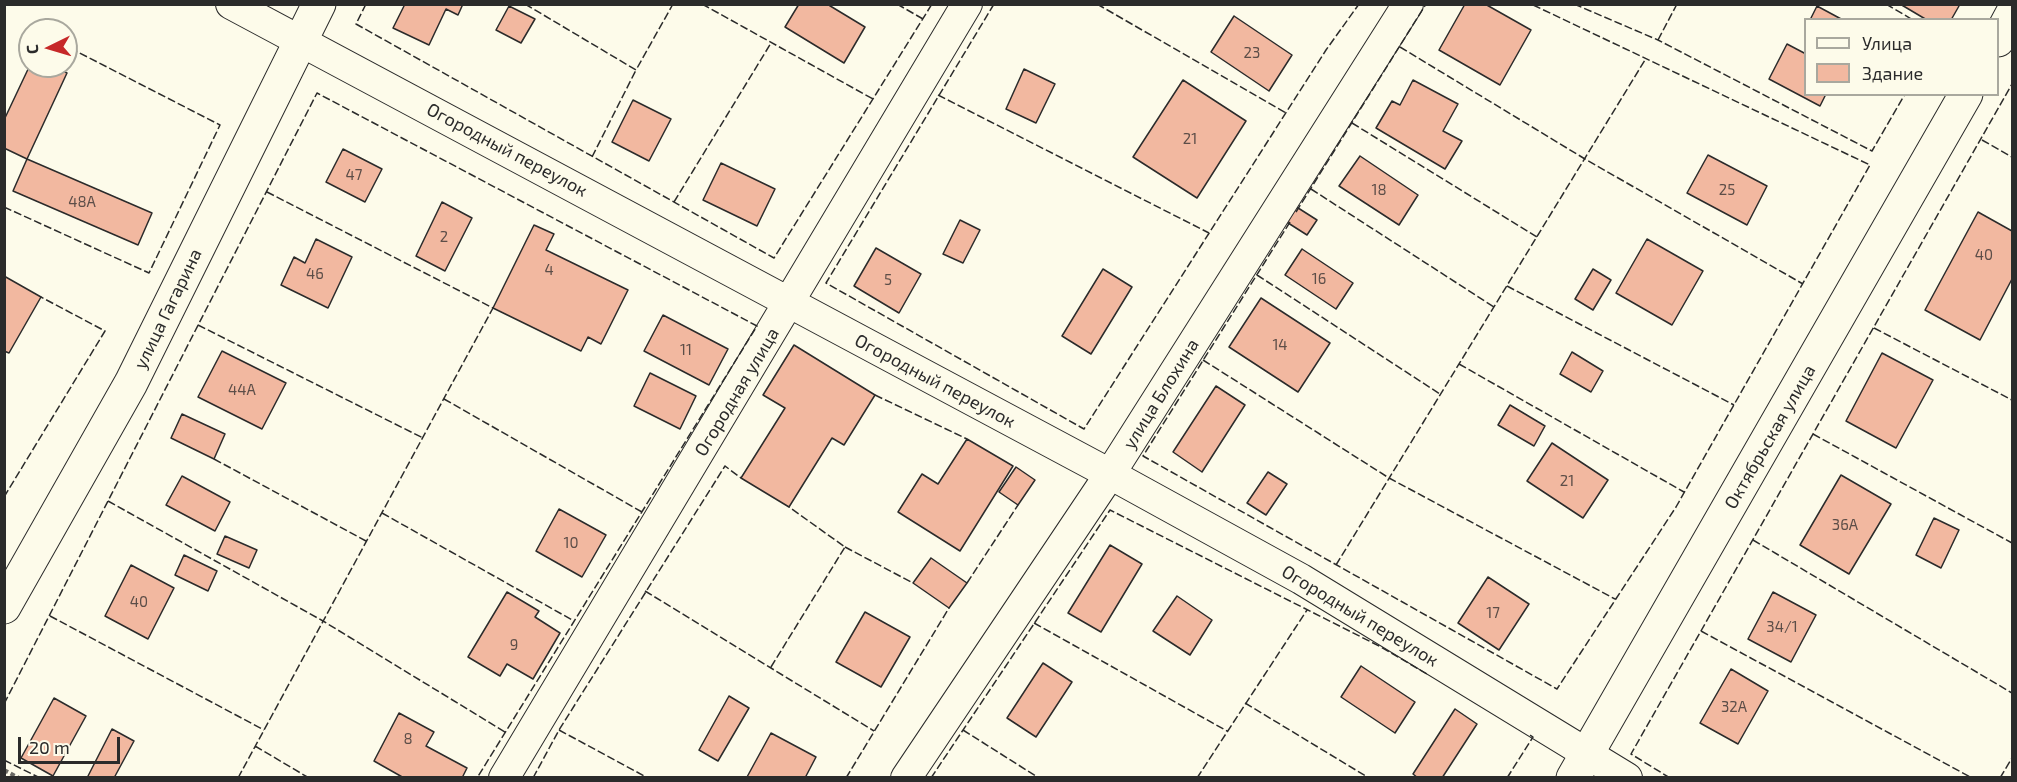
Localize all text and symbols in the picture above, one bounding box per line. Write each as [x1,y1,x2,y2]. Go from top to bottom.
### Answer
north arrow [18,18,78,78]
legend [1804,18,1999,96]
text: Улица [1862,32,1912,54]
text: С [22,44,41,55]
house number: 23 [1244,44,1260,62]
text: Здание [1862,62,1923,84]
street label: Огородный переулок [423,98,591,202]
house number: 21 [1183,130,1197,148]
house number: 47 [346,166,362,184]
house number: 18 [1371,181,1387,199]
house number: 25 [1719,181,1735,199]
house number: 48А [68,193,96,211]
house number: 2 [440,228,448,246]
street label: улица Гагарина [130,245,206,373]
house number: 40 [1975,246,1993,264]
house number: 4 [544,261,554,279]
house number: 46 [306,265,324,283]
house number: 16 [1312,270,1326,288]
house number: 5 [884,271,892,289]
street label: Огородная улица [690,324,784,460]
street label: Огородный переулок [851,329,1019,433]
street label: улица Блохина [1119,335,1203,453]
house number: 14 [1272,336,1288,354]
house number: 11 [680,341,692,359]
street label: Октябрьская улица [1720,361,1820,513]
house number: 44А [228,381,256,399]
house number: 21 [1560,472,1574,490]
house number: 36А [1832,516,1858,534]
house number: 10 [563,534,579,552]
street label: Огородный переулок [1278,561,1442,671]
house number: 40 [130,593,148,611]
house number: 17 [1486,604,1500,622]
house number: 34/1 [1766,618,1798,636]
house number: 9 [510,636,518,654]
house number: 32А [1721,698,1747,716]
scale bar [21,725,123,763]
house number: 8 [403,730,413,748]
text: 20 m [29,736,70,758]

